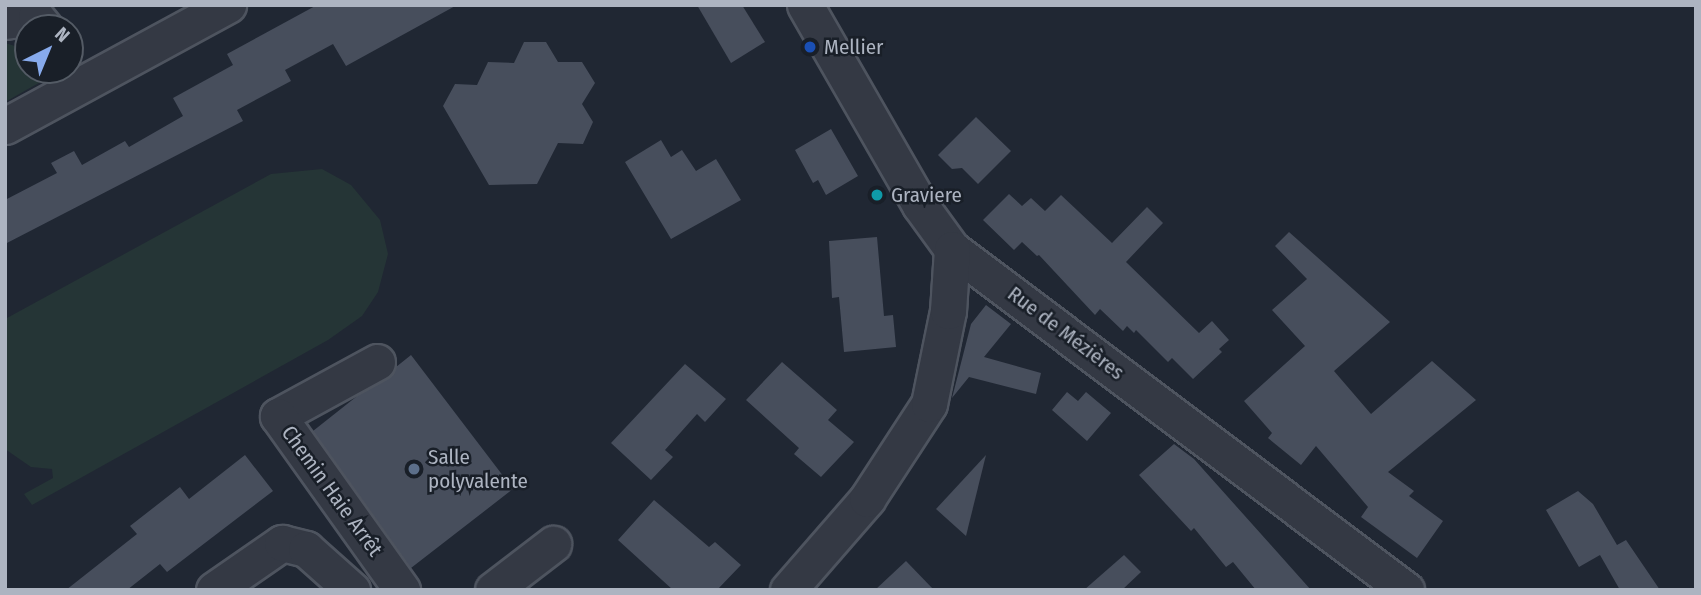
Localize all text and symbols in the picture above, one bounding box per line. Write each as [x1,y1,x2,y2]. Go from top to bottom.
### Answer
north arrow [14,14,84,84]
text: N [50,22,74,47]
place label: Mellier [824,34,883,60]
marker: Mellier [802,39,818,55]
place label: Graviere [891,182,962,208]
marker: Graviere [869,187,885,203]
street label: Rue de Mézières [1003,281,1129,385]
street label: Chemin Haie Arrêt [276,421,388,561]
place label: Salle polyvalente [428,444,528,494]
marker: Salle polyvalente [406,461,422,477]

